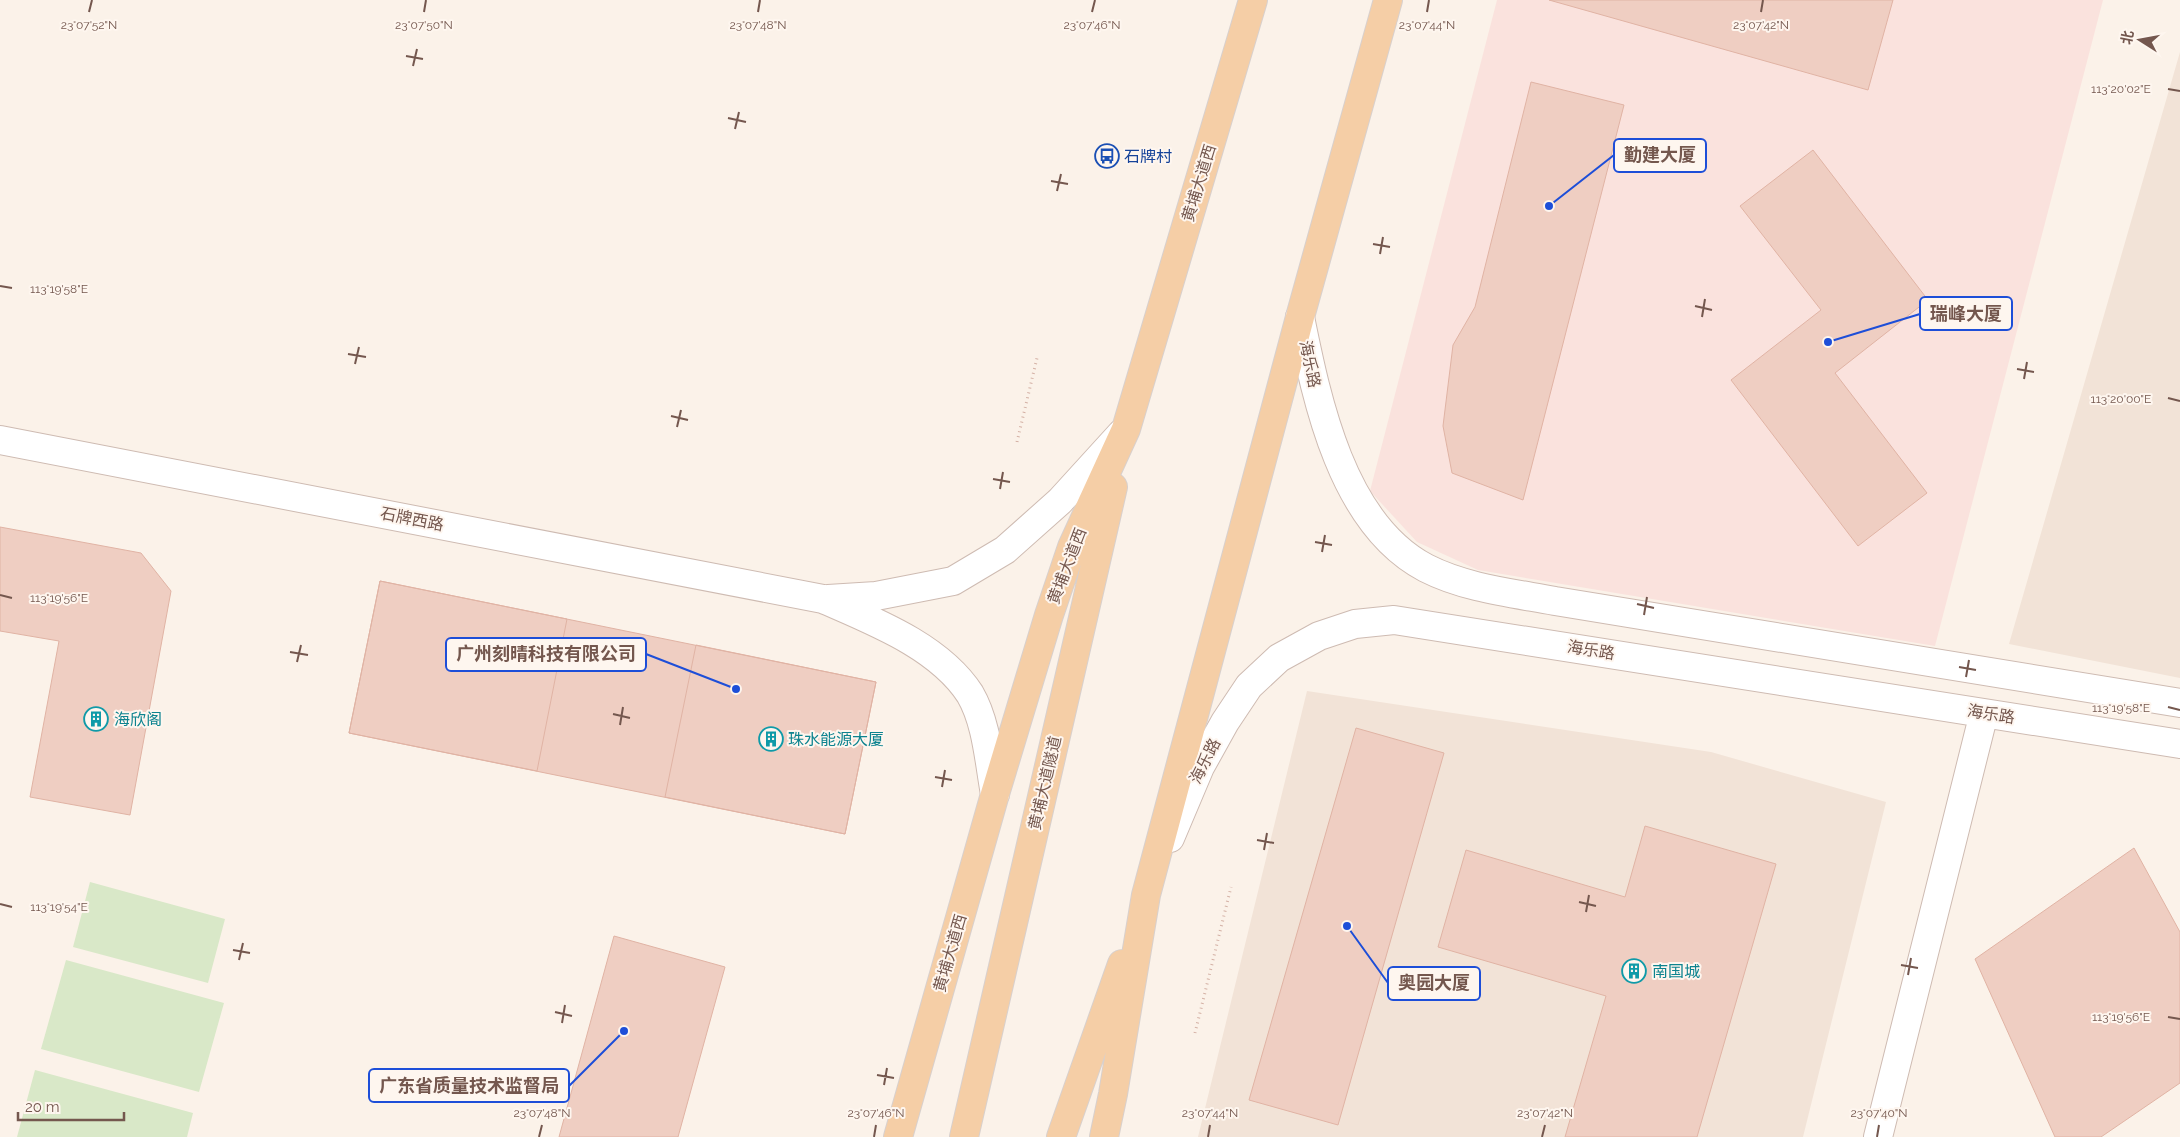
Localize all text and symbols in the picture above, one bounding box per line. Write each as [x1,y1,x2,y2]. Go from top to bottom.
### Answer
north arrow [2115,15,2165,65]
text: 23°07'52"N [61,18,117,32]
text: 23°07'50"N [395,18,453,32]
text: 23°07'48"N [730,18,786,32]
text: 23°07'46"N [1063,18,1121,32]
text: 23°07'44"N [1399,18,1455,32]
text: 23°07'42"N [1733,18,1789,32]
text: 北 [2118,29,2136,46]
text: 113°20'02"E [2091,82,2151,96]
callout: 勤建大厦 [1614,139,1706,172]
street label: 黄埔大道西 [1178,142,1220,224]
bus stop icon: 石牌村 [1094,143,1120,169]
text: 勤建大厦 [1624,144,1696,165]
place label: 石牌村 [1124,147,1172,166]
text: 113°19'58"E [30,282,88,296]
callout: 瑞峰大厦 [1920,297,2012,330]
text: 瑞峰大厦 [1930,303,2002,324]
street label: 海乐路 [1296,339,1324,389]
text: 113°20'00"E [2091,392,2151,406]
street label: 石牌西路 [379,504,445,534]
street label: 黄埔大道西 [1044,525,1090,607]
text: 113°19'56"E [30,591,88,605]
street label: 海乐路 [1566,637,1616,663]
callout: 广州刻晴科技有限公司 [446,638,646,671]
text: 广州刻晴科技有限公司 [456,643,636,664]
street label: 海乐路 [1966,701,2016,727]
text: 113°19'58"E [2092,701,2150,715]
building icon: 海欣阁 [83,706,109,732]
place label: 海欣阁 [114,710,162,729]
building icon: 珠水能源大厦 [758,726,784,752]
place label: 珠水能源大厦 [788,730,884,749]
street label: 黄埔大道隧道 [1025,734,1065,832]
street label: 海乐路 [1186,735,1224,787]
text: 113°19'54"E [30,900,88,914]
street label: 黄埔大道西 [930,912,970,994]
building icon: 南国城 [1621,958,1647,984]
place label: 南国城 [1652,962,1700,981]
callout: 奥园大厦 [1388,967,1480,1000]
text: 奥园大厦 [1398,972,1470,993]
text: 113°19'56"E [2092,1010,2150,1024]
callout: 广东省质量技术监督局 [369,1069,569,1102]
text: 广东省质量技术监督局 [379,1075,559,1096]
scale bar [18,1090,124,1122]
text: 20 m [25,1098,60,1116]
text: 23°07'48"N [514,1106,570,1120]
text: 23°07'46"N [847,1106,905,1120]
text: 23°07'44"N [1182,1106,1238,1120]
text: 23°07'42"N [1517,1106,1573,1120]
text: 23°07'40"N [1850,1106,1908,1120]

